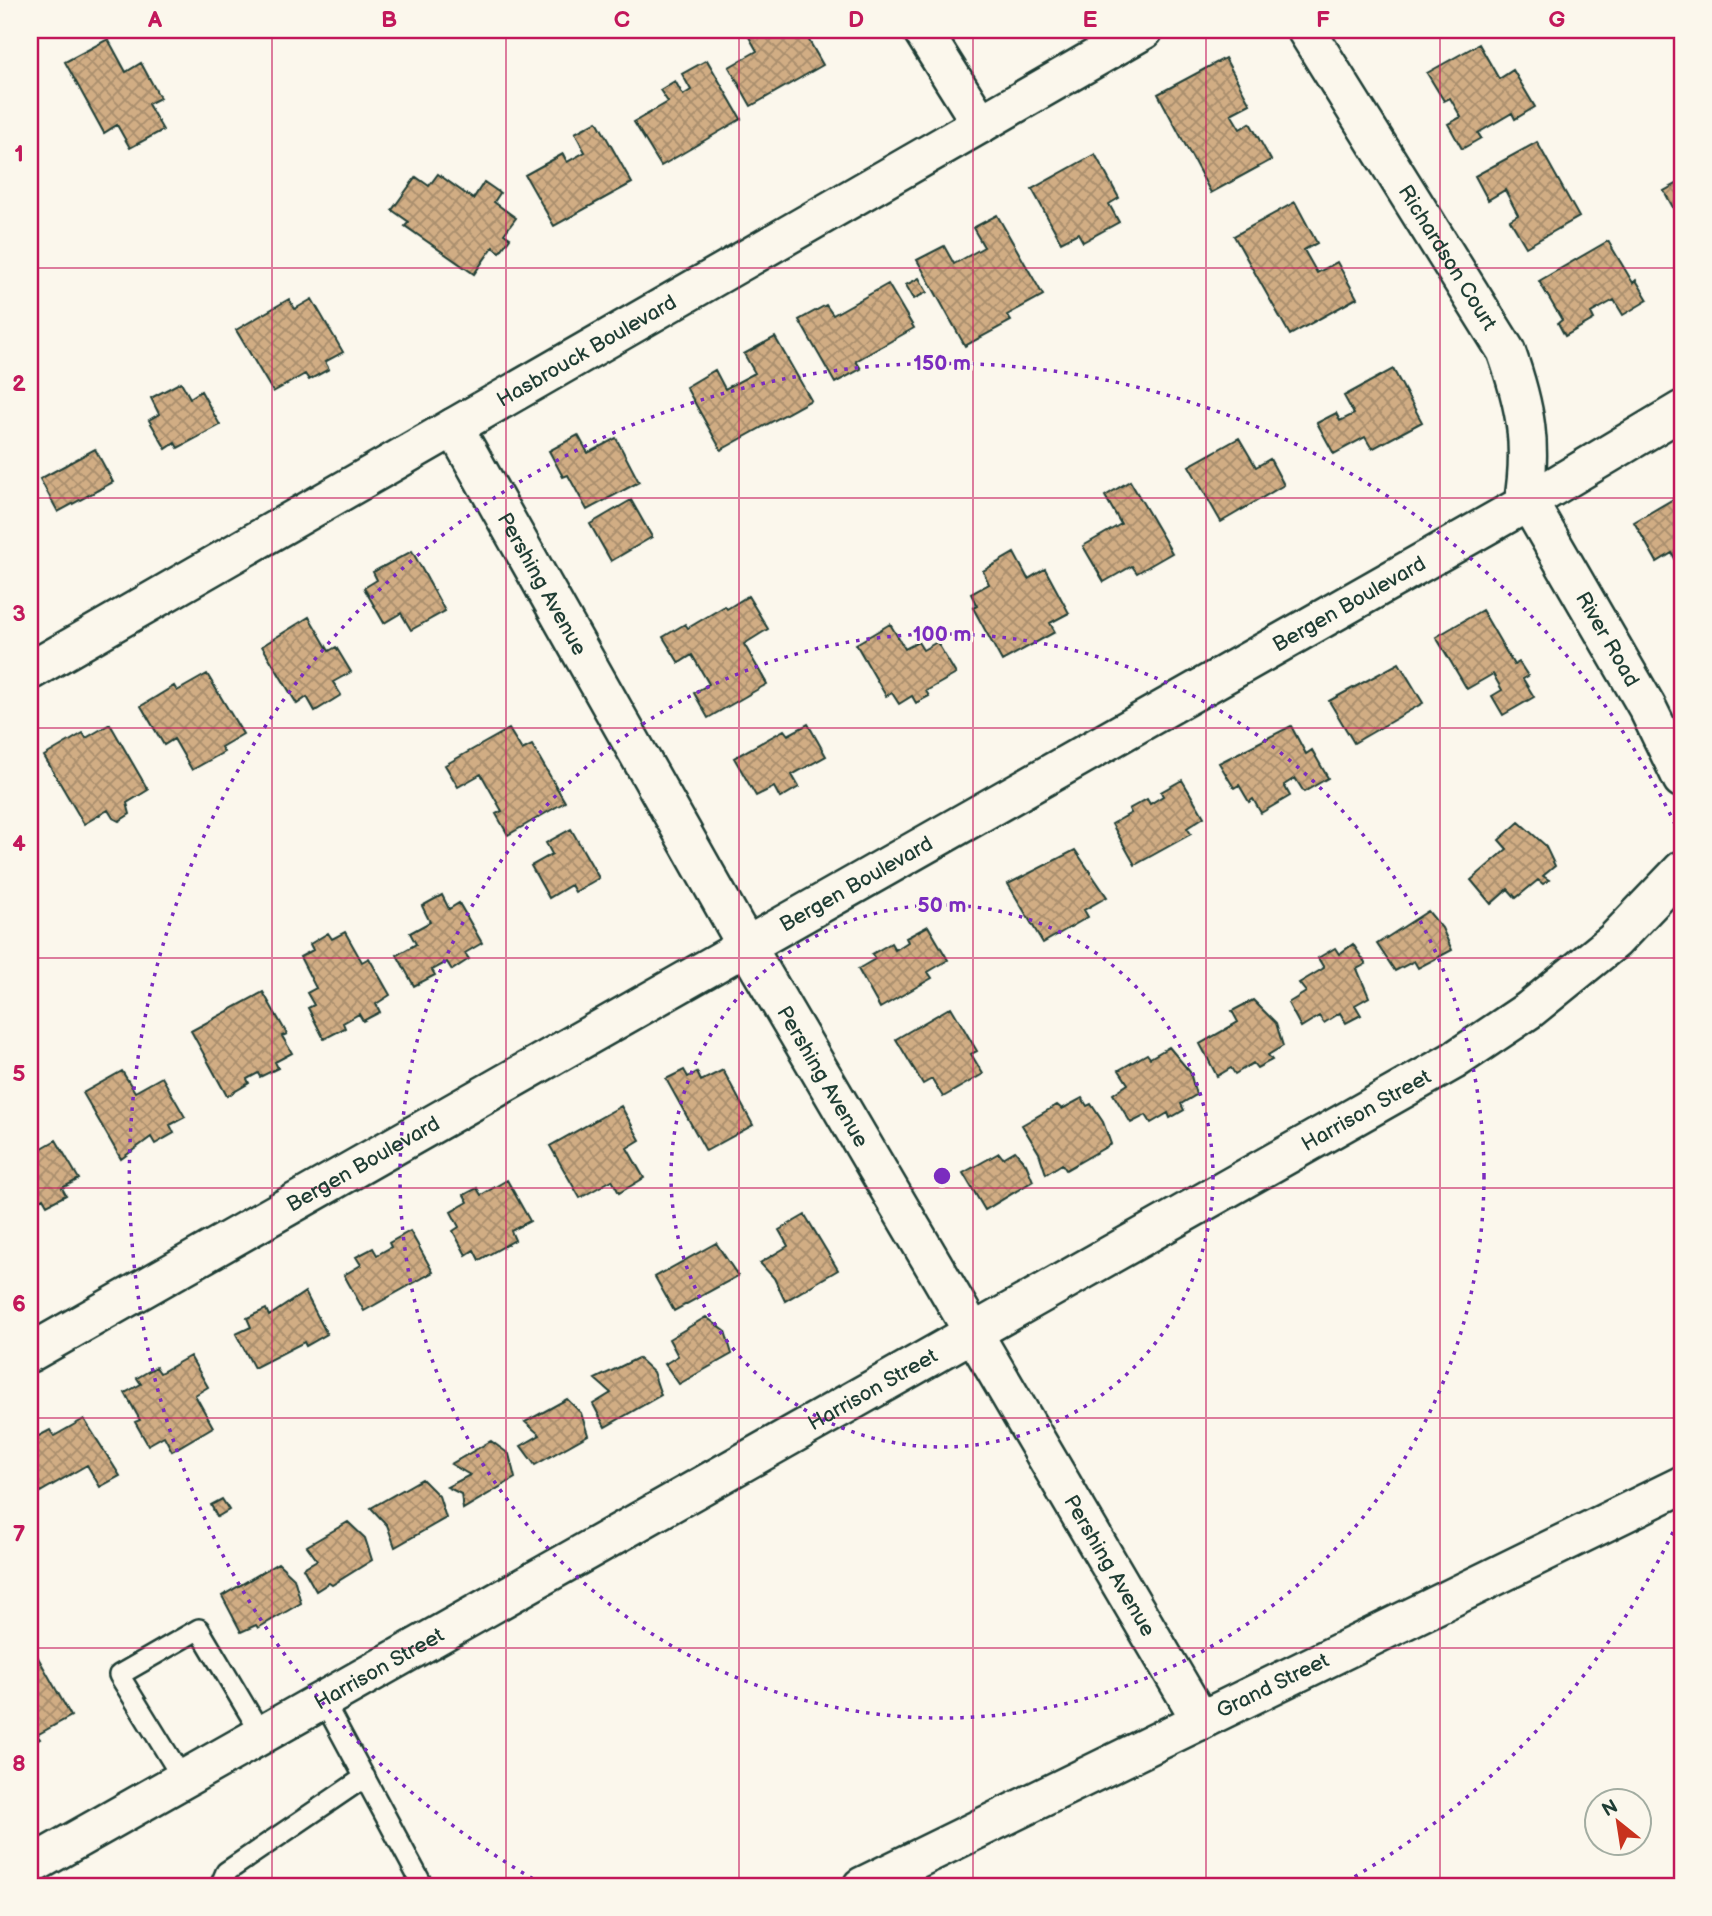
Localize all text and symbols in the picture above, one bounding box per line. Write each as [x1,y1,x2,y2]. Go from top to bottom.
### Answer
text: A [147,6,163,34]
text: B [381,6,397,34]
text: C [614,6,630,34]
text: D [848,6,864,34]
text: E [1083,6,1098,34]
text: F [1316,6,1330,34]
text: G [1549,6,1566,34]
text: 1 [14,140,24,168]
street label: Richardson Court [1393,181,1502,335]
street label: Hasbrouck Boulevard [493,290,681,413]
text: 150 m [913,351,971,376]
text: 2 [12,370,26,398]
street label: Pershing Avenue [492,508,592,660]
street label: Bergen Boulevard [1268,551,1430,658]
street label: River Road [1570,587,1645,691]
text: 3 [12,600,26,628]
text: 100 m [913,622,971,647]
text: 4 [12,830,26,858]
street label: Bergen Boulevard [775,831,937,938]
text: 50 m [918,893,966,918]
street label: Pershing Avenue [771,1002,874,1152]
text: 5 [12,1060,26,1088]
street label: Harrison Street [1297,1064,1436,1157]
street label: Bergen Boulevard [282,1111,444,1218]
centre of rings [930,1164,954,1188]
text: 6 [12,1290,26,1318]
street label: Harrison Street [804,1343,942,1436]
street label: Pershing Avenue [1058,1491,1161,1641]
text: 7 [13,1520,26,1548]
street label: Harrison Street [310,1622,449,1715]
street label: Grand Street [1213,1647,1333,1724]
text: 8 [12,1750,26,1778]
north arrow [1582,1786,1652,1856]
text: N [1598,1795,1622,1822]

